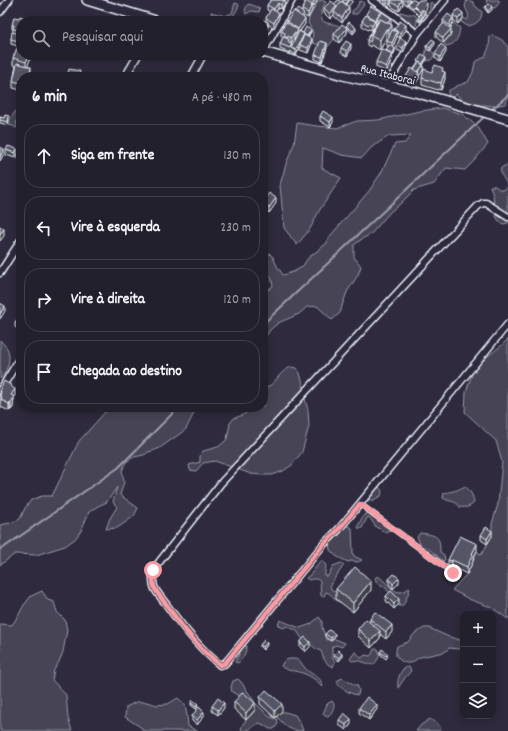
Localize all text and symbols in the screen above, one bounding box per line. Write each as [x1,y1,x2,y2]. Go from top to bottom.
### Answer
search box [16,16,268,60]
icon: search [30,27,52,49]
text: Pesquisar aqui [62,27,143,49]
street label: Rua Itaborai [358,60,417,90]
text: 6 min [32,86,67,110]
text: A pé · 480 m [192,89,252,108]
icon: ahead [33,145,55,167]
text: Siga em frente [71,145,154,167]
text: 130 m [223,147,251,166]
icon: left [33,217,55,239]
text: Vire à esquerda [71,217,160,239]
text: 230 m [221,219,251,238]
icon: right [33,289,55,311]
text: Vire à direita [71,289,145,311]
text: 120 m [223,291,251,310]
icon: arrive [33,361,55,383]
text: Chegada ao destino [71,361,182,383]
route start [144,561,162,579]
route end [444,564,462,582]
map controls [460,611,496,719]
button: + [460,611,496,647]
button: − [460,647,496,683]
button: layers [460,683,496,719]

